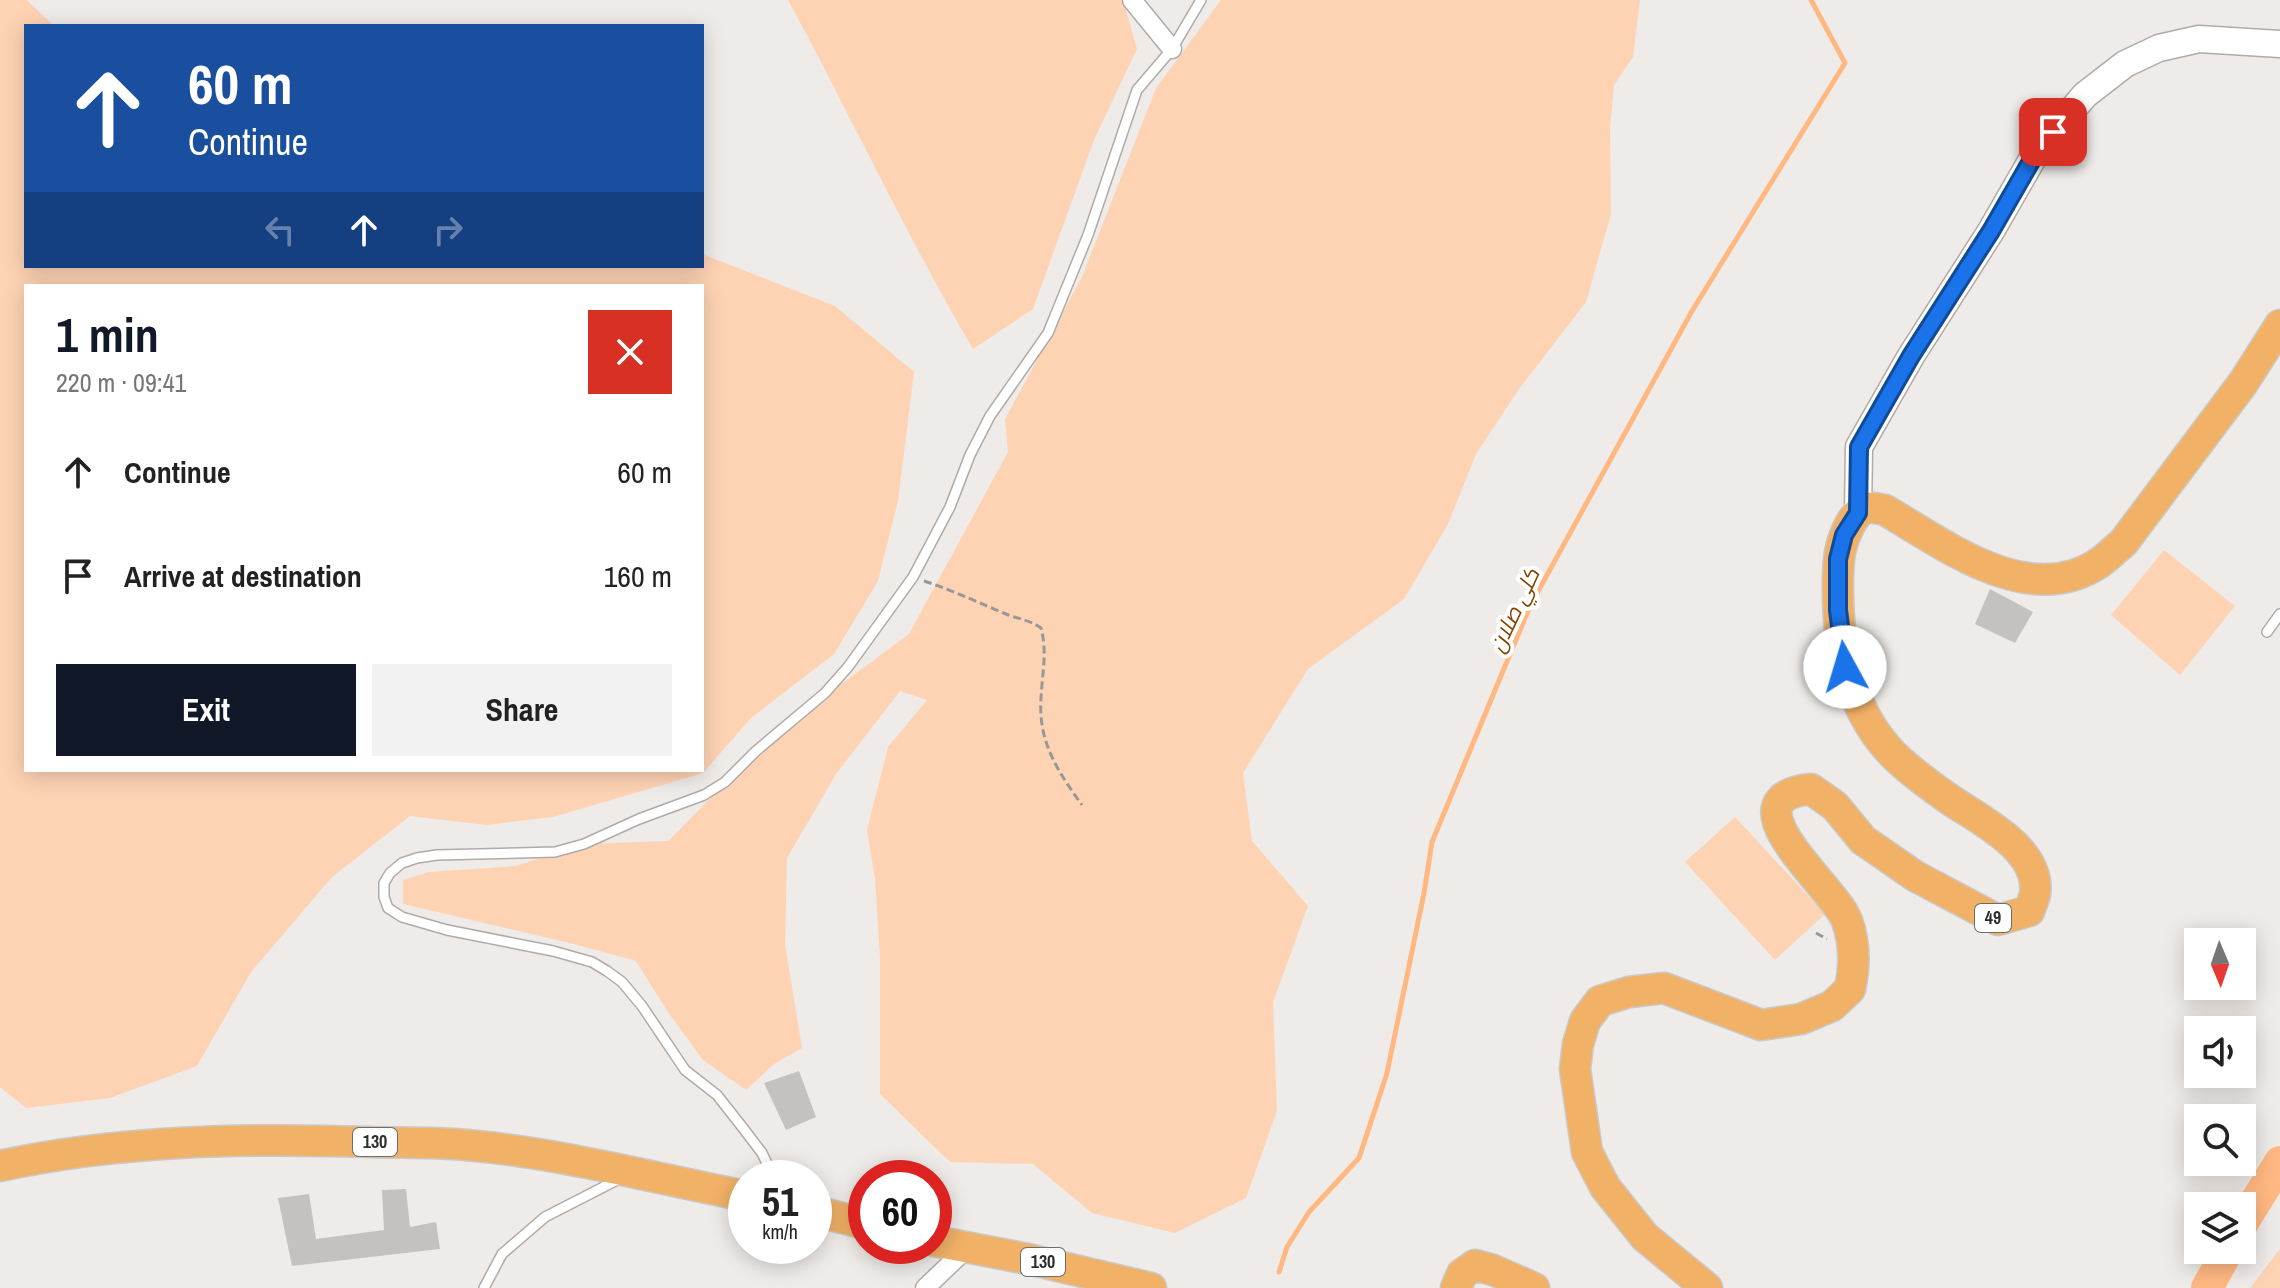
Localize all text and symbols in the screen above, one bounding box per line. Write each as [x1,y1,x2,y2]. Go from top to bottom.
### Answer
text: 60 m [188,46,293,121]
icon: ahead [56,56,160,160]
pin [2019,98,2087,166]
icon: arrive [2031,110,2075,154]
text: Continue [188,118,308,166]
icon: left [258,208,302,252]
icon: ahead [342,208,386,252]
icon: right [426,208,470,252]
text: 1 min [56,302,159,367]
button: close [588,310,672,394]
text: 220 m · 09:41 [56,365,186,400]
icon: ahead [56,450,100,494]
text: Continue [124,452,231,492]
text: 60 m [617,452,672,492]
icon: arrive [56,554,100,598]
text: Arrive at destination [124,556,362,596]
text: 160 m [604,556,672,596]
water label: كلي صلان [1482,563,1549,658]
position arrow [1803,625,1887,709]
button: Exit [56,664,356,756]
button: Share [372,664,672,756]
road number: 49 [1975,904,2011,932]
north arrow [2184,928,2256,1000]
map controls [2184,928,2256,1264]
button: sound [2184,1016,2256,1088]
button: search [2184,1104,2256,1176]
road number: 130 [353,1128,397,1156]
speed limit sign: 60 [848,1160,952,1264]
text: 51 [762,1175,798,1228]
button: layers [2184,1192,2256,1264]
text: km/h [762,1218,798,1245]
road number: 130 [1021,1248,1065,1276]

